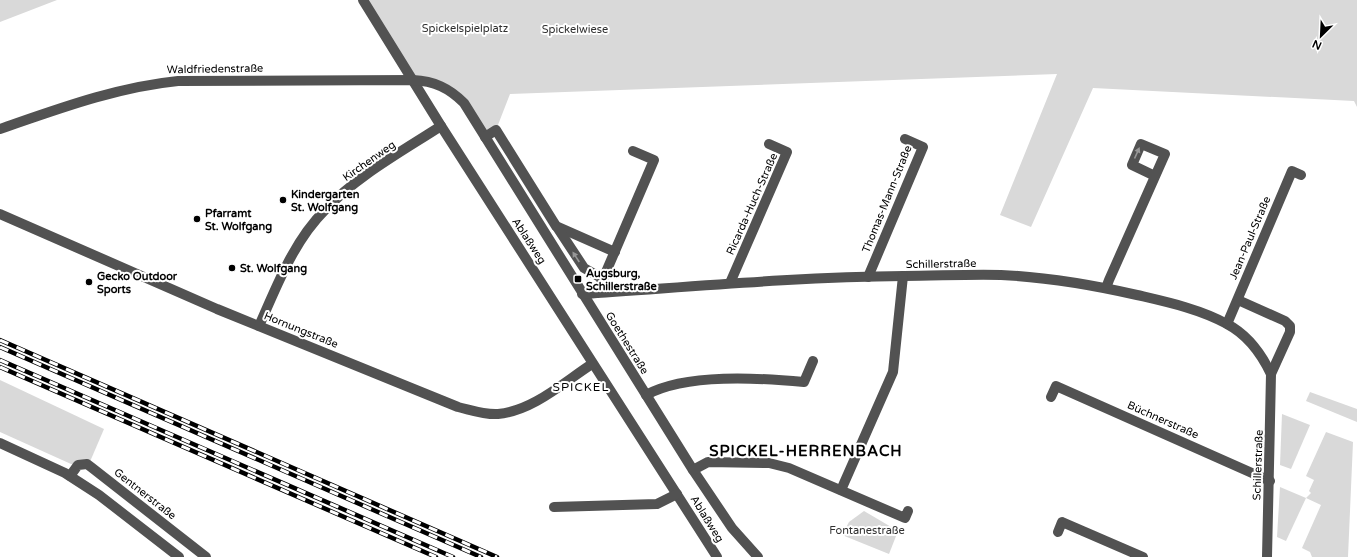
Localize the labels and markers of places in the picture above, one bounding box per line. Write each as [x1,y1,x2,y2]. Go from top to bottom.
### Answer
place label: Kindergarten St. Wolfgang [291,188,360,215]
marker: Kindergarten St. Wolfgang [278,195,288,205]
place label: Pfarramt St. Wolfgang [205,207,272,234]
marker: Pfarramt St. Wolfgang [192,214,202,224]
place label: St. Wolfgang [240,262,307,276]
marker: St. Wolfgang [227,263,237,273]
place label: Augsburg, Schillerstraße [586,267,658,293]
place label: Gecko Outdoor Sports [97,270,178,297]
marker: Augsburg, Schillerstraße [573,274,583,284]
marker: Gecko Outdoor Sports [84,277,94,287]

